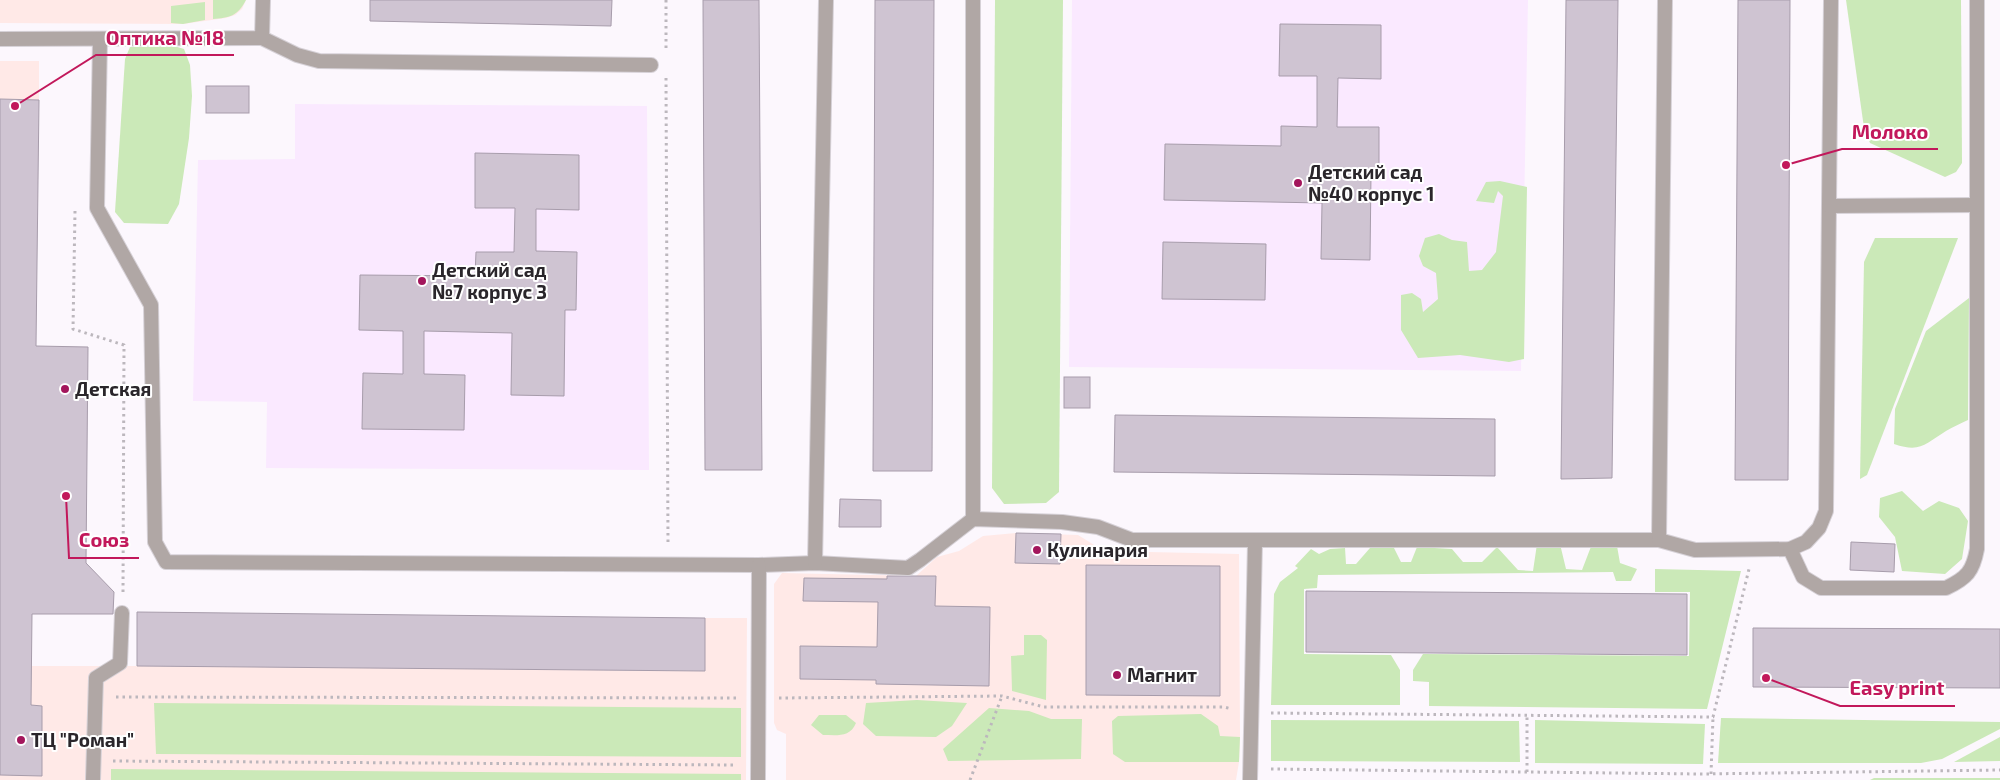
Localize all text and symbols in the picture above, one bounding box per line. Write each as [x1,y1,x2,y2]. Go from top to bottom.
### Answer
callout: Оптика №18 [96,20,234,55]
text: Оптика №18 [106,25,224,49]
callout: Молоко [1842,114,1938,149]
text: Молоко [1852,119,1928,143]
place label: Детский сад №40 корпус 1 [1308,160,1435,205]
marker: Детский сад №40 корпус 1 [1292,177,1304,189]
place label: Детский сад №7 корпус 3 [432,258,547,303]
marker: Детский сад №7 корпус 3 [416,275,428,287]
place label: Детская [75,377,151,400]
marker: Детская [59,383,71,395]
callout: Союз [69,523,139,558]
text: Союз [79,527,129,551]
place label: Кулинария [1047,538,1148,561]
marker: Кулинария [1031,544,1043,556]
place label: Магнит [1127,663,1197,686]
marker: Магнит [1111,669,1123,681]
callout: Easy print [1840,671,1955,706]
text: Easy print [1850,675,1944,700]
place label: ТЦ "Роман" [31,728,134,751]
marker: ТЦ "Роман" [15,734,27,746]

